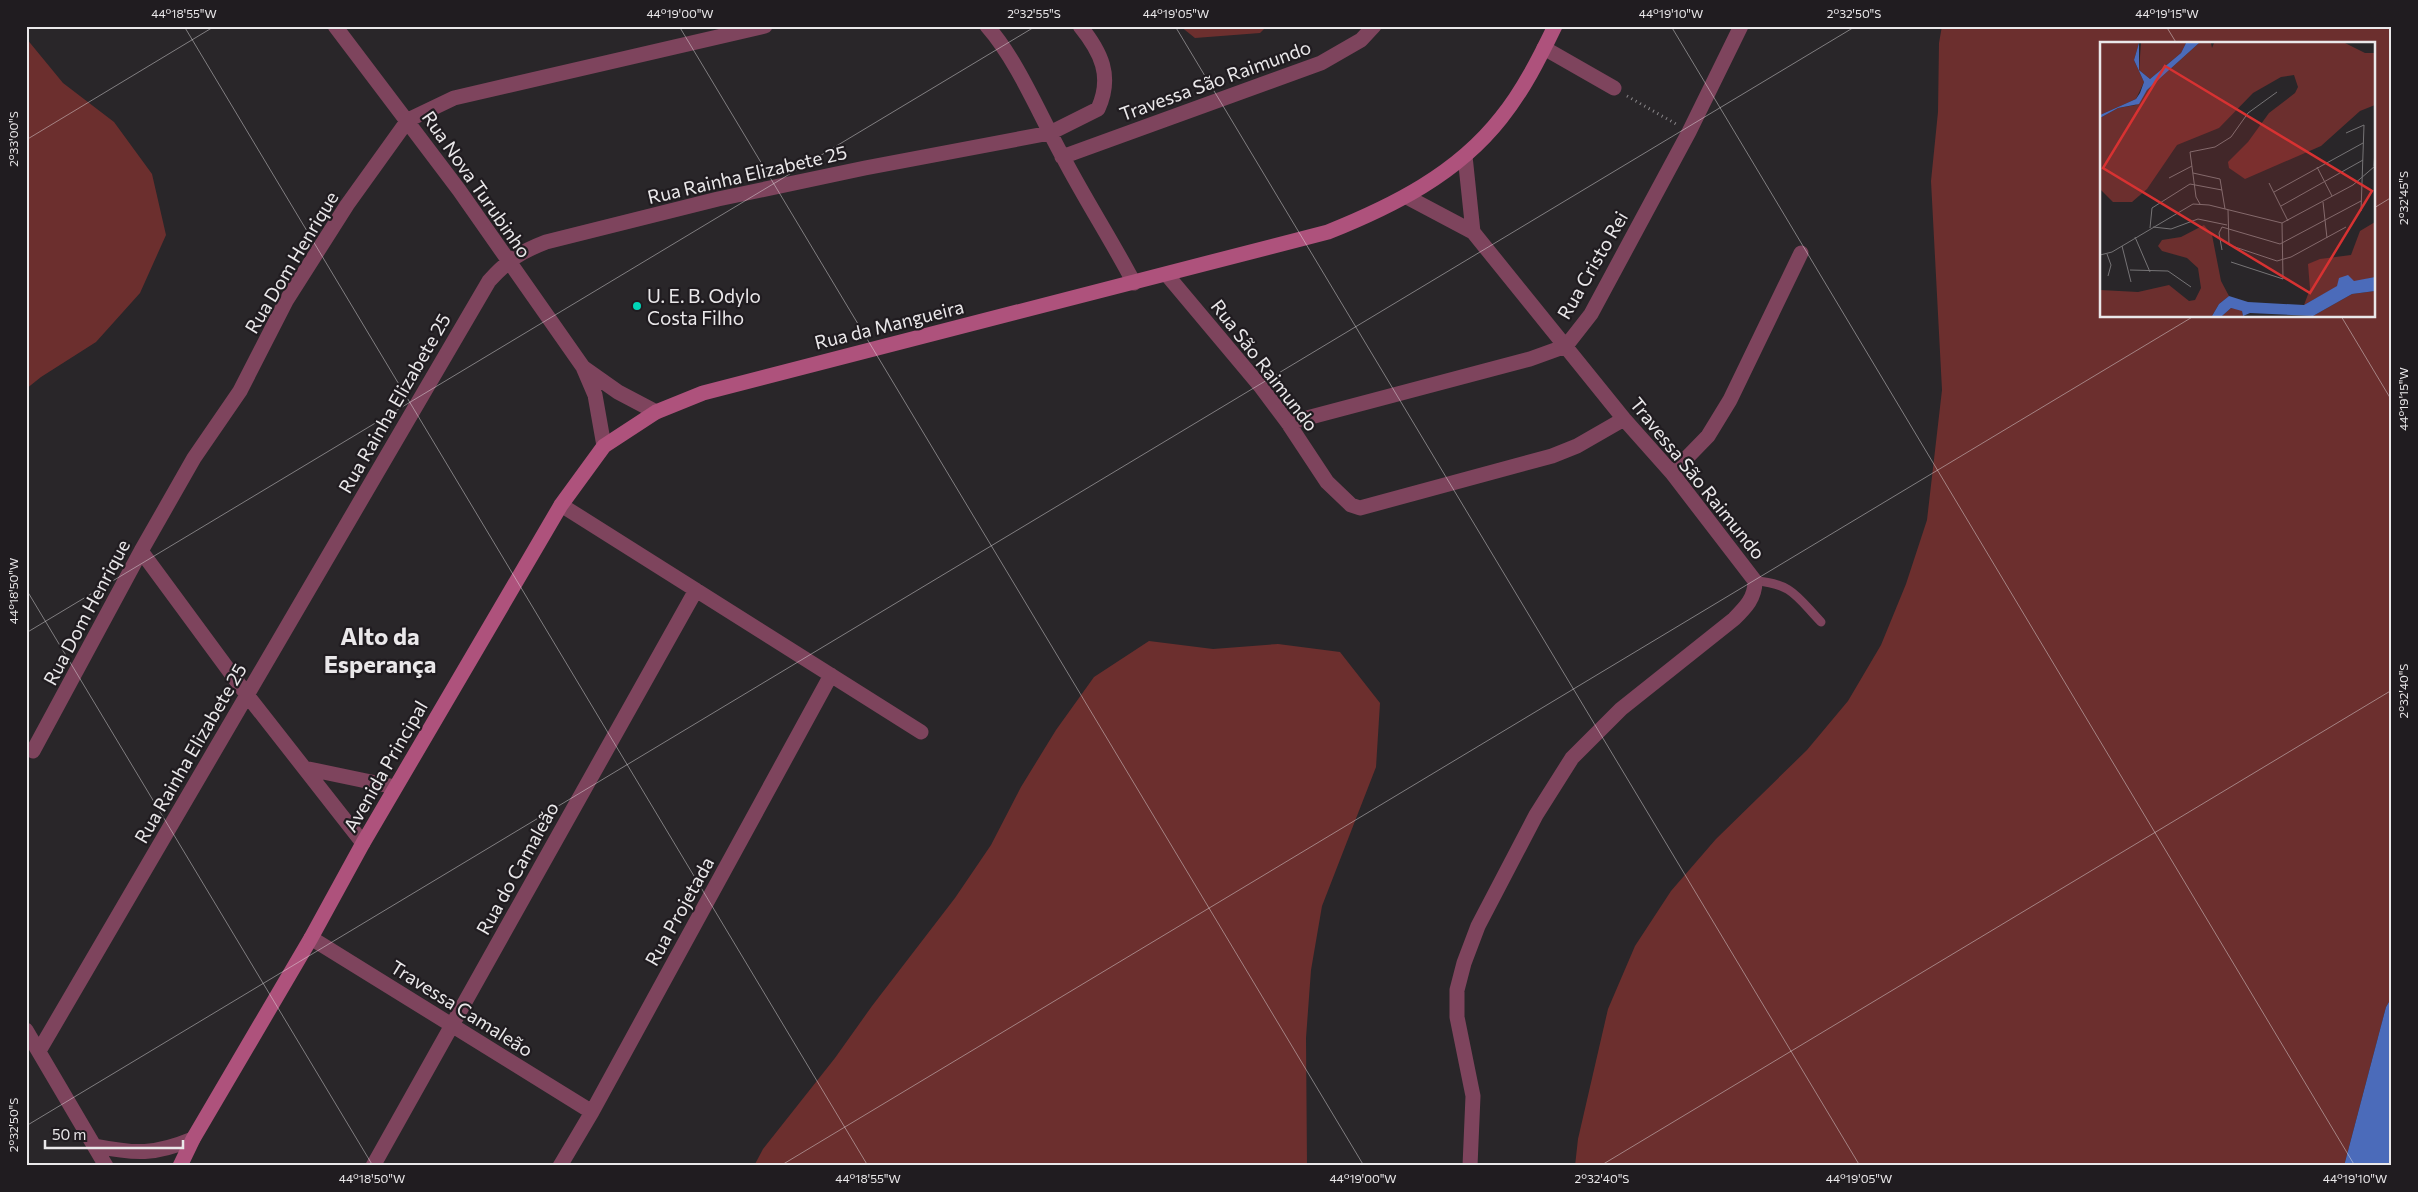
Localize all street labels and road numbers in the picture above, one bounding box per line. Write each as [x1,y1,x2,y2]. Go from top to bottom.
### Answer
street label: Travessa São Raimundo [1116,35,1314,125]
street label: Rua Nova Turubinho [418,106,536,262]
street label: Rua Rainha Elizabete 25 [645,140,849,208]
street label: Rua Dom Henrique [239,187,343,337]
street label: Rua Cristo Rei [1552,207,1632,323]
street label: Rua da Mangueira [812,294,966,354]
street label: Rua São Raimundo [1206,295,1324,435]
street label: Rua Rainha Elizabete 25 [333,309,455,497]
street label: Travessa São Raimundo [1626,392,1770,564]
street label: Rua Dom Henrique [38,535,134,689]
street label: Rua Rainha Elizabete 25 [129,659,251,847]
street label: Avenida Principal [338,696,432,836]
street label: Rua do Camaleão [471,798,563,938]
street label: Rua Projetada [640,853,718,969]
street label: Travessa Camaleão [387,955,537,1061]

